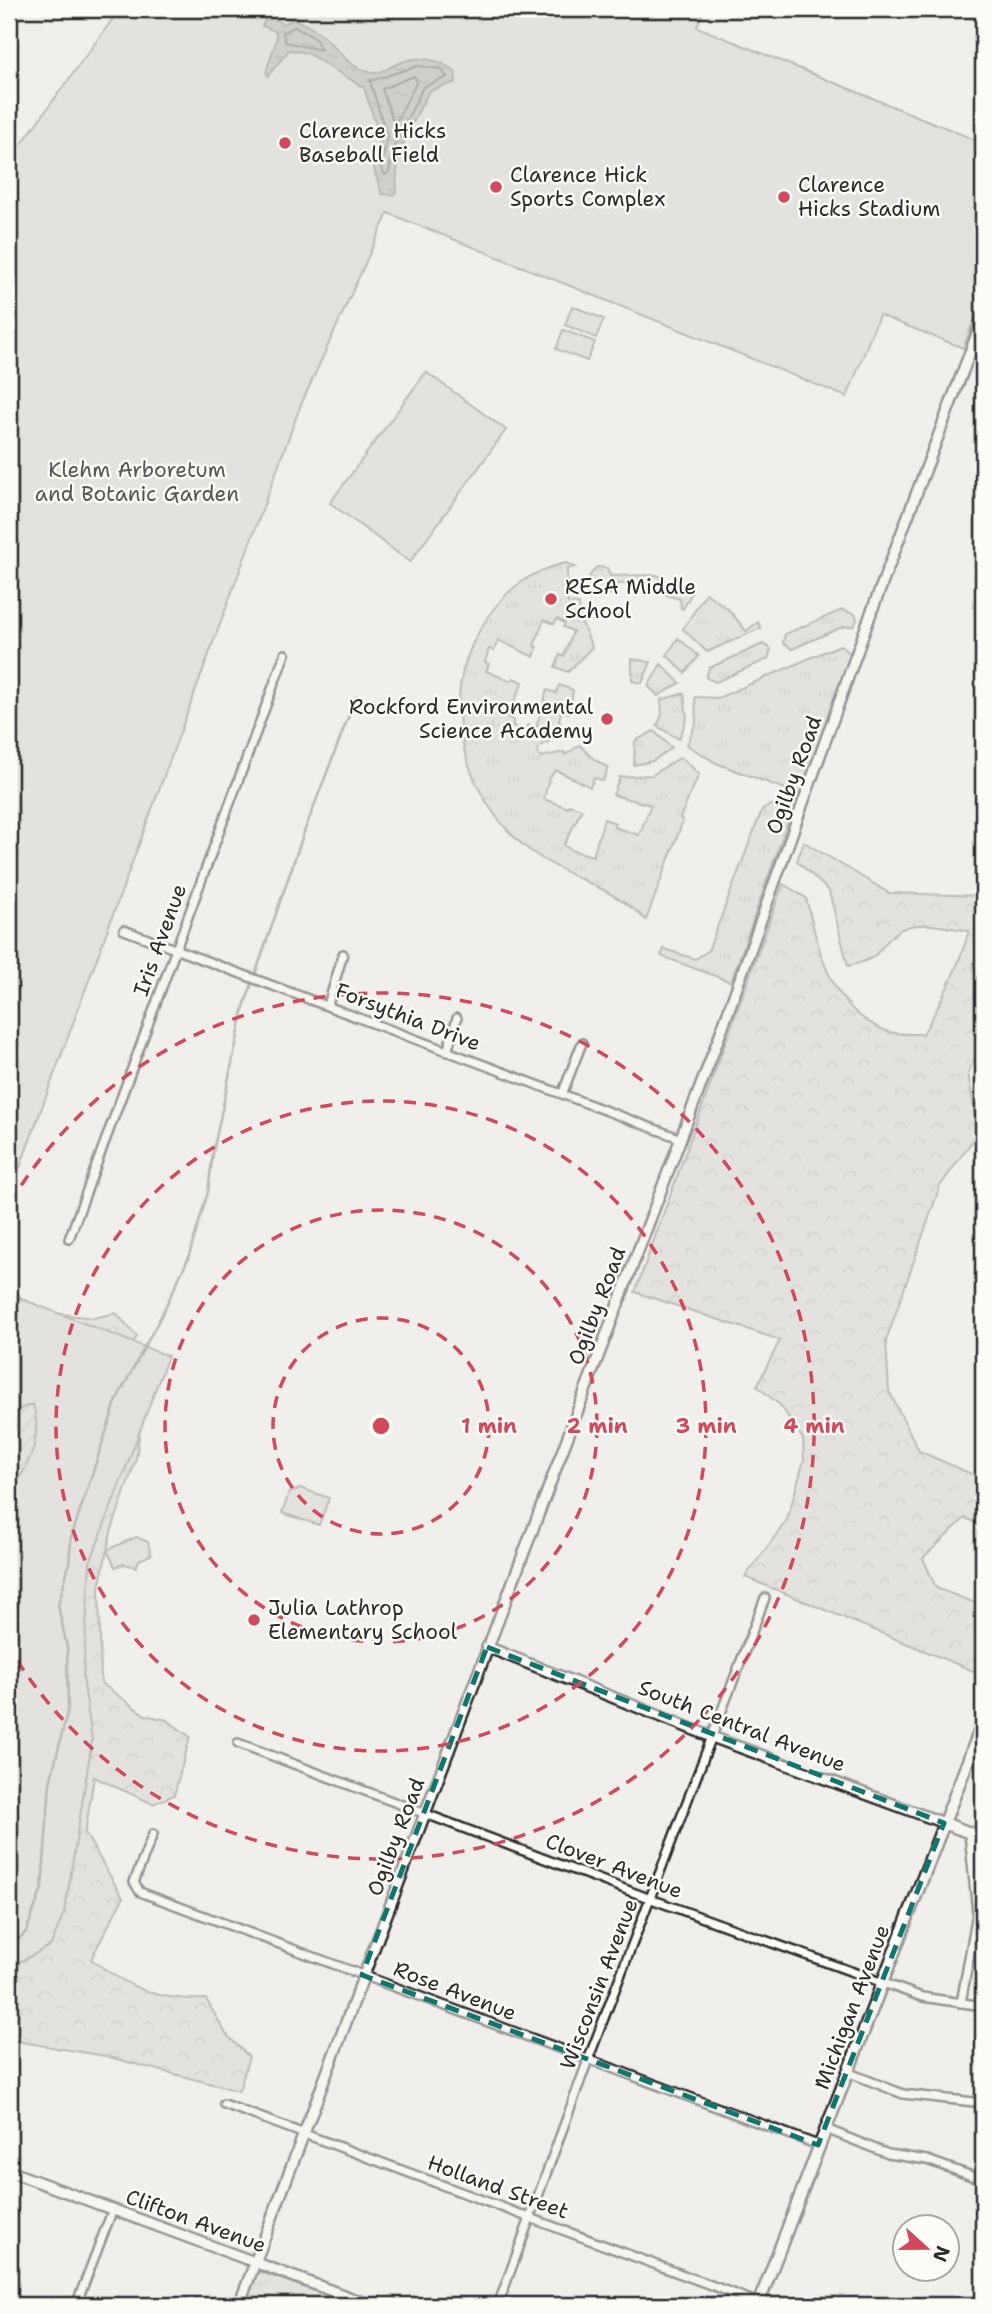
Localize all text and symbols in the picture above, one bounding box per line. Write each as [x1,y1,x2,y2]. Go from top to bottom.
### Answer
place label: Clarence Hicks Baseball Field [299,117,446,169]
marker: Clarence Hicks Baseball Field [277,135,293,151]
place label: Clarence Hick Sports Complex [510,161,665,213]
place label: Clarence Hicks Stadium [798,171,940,223]
marker: Clarence Hick Sports Complex [488,179,504,195]
marker: Clarence Hicks Stadium [776,189,792,205]
park label: Klehm Arboretum and Botanic Garden [35,456,239,508]
place label: RESA Middle School [565,573,696,625]
marker: RESA Middle School [543,591,559,607]
place label: Rockford Environmental Science Academy [349,693,594,745]
marker: Rockford Environmental Science Academy [599,711,615,727]
street label: Ogilby Road [760,712,828,838]
street label: Iris Avenue [127,880,193,1000]
street label: Forsythia Drive [331,976,485,1058]
street label: Ogilby Road [562,1243,632,1369]
text: 1 min [461,1412,517,1440]
text: 2 min [566,1412,628,1440]
text: 3 min [675,1412,737,1440]
text: 4 min [783,1412,845,1440]
centre of rings [369,1414,393,1438]
place label: Julia Lathrop Elementary School [268,1594,458,1646]
marker: Julia Lathrop Elementary School [246,1612,262,1628]
street label: South Central Avenue [634,1673,850,1779]
street label: Ogilby Road [361,1774,431,1900]
street label: Clover Avenue [541,1827,687,1905]
street label: Wisconsin Avenue [554,1895,644,2073]
street label: Michigan Avenue [808,1921,896,2093]
street label: Rose Avenue [390,1955,520,2027]
street label: Holland Street [423,2148,573,2226]
street label: Clifton Avenue [122,2183,270,2259]
north arrow [890,2212,960,2282]
text: N [927,2242,956,2265]

